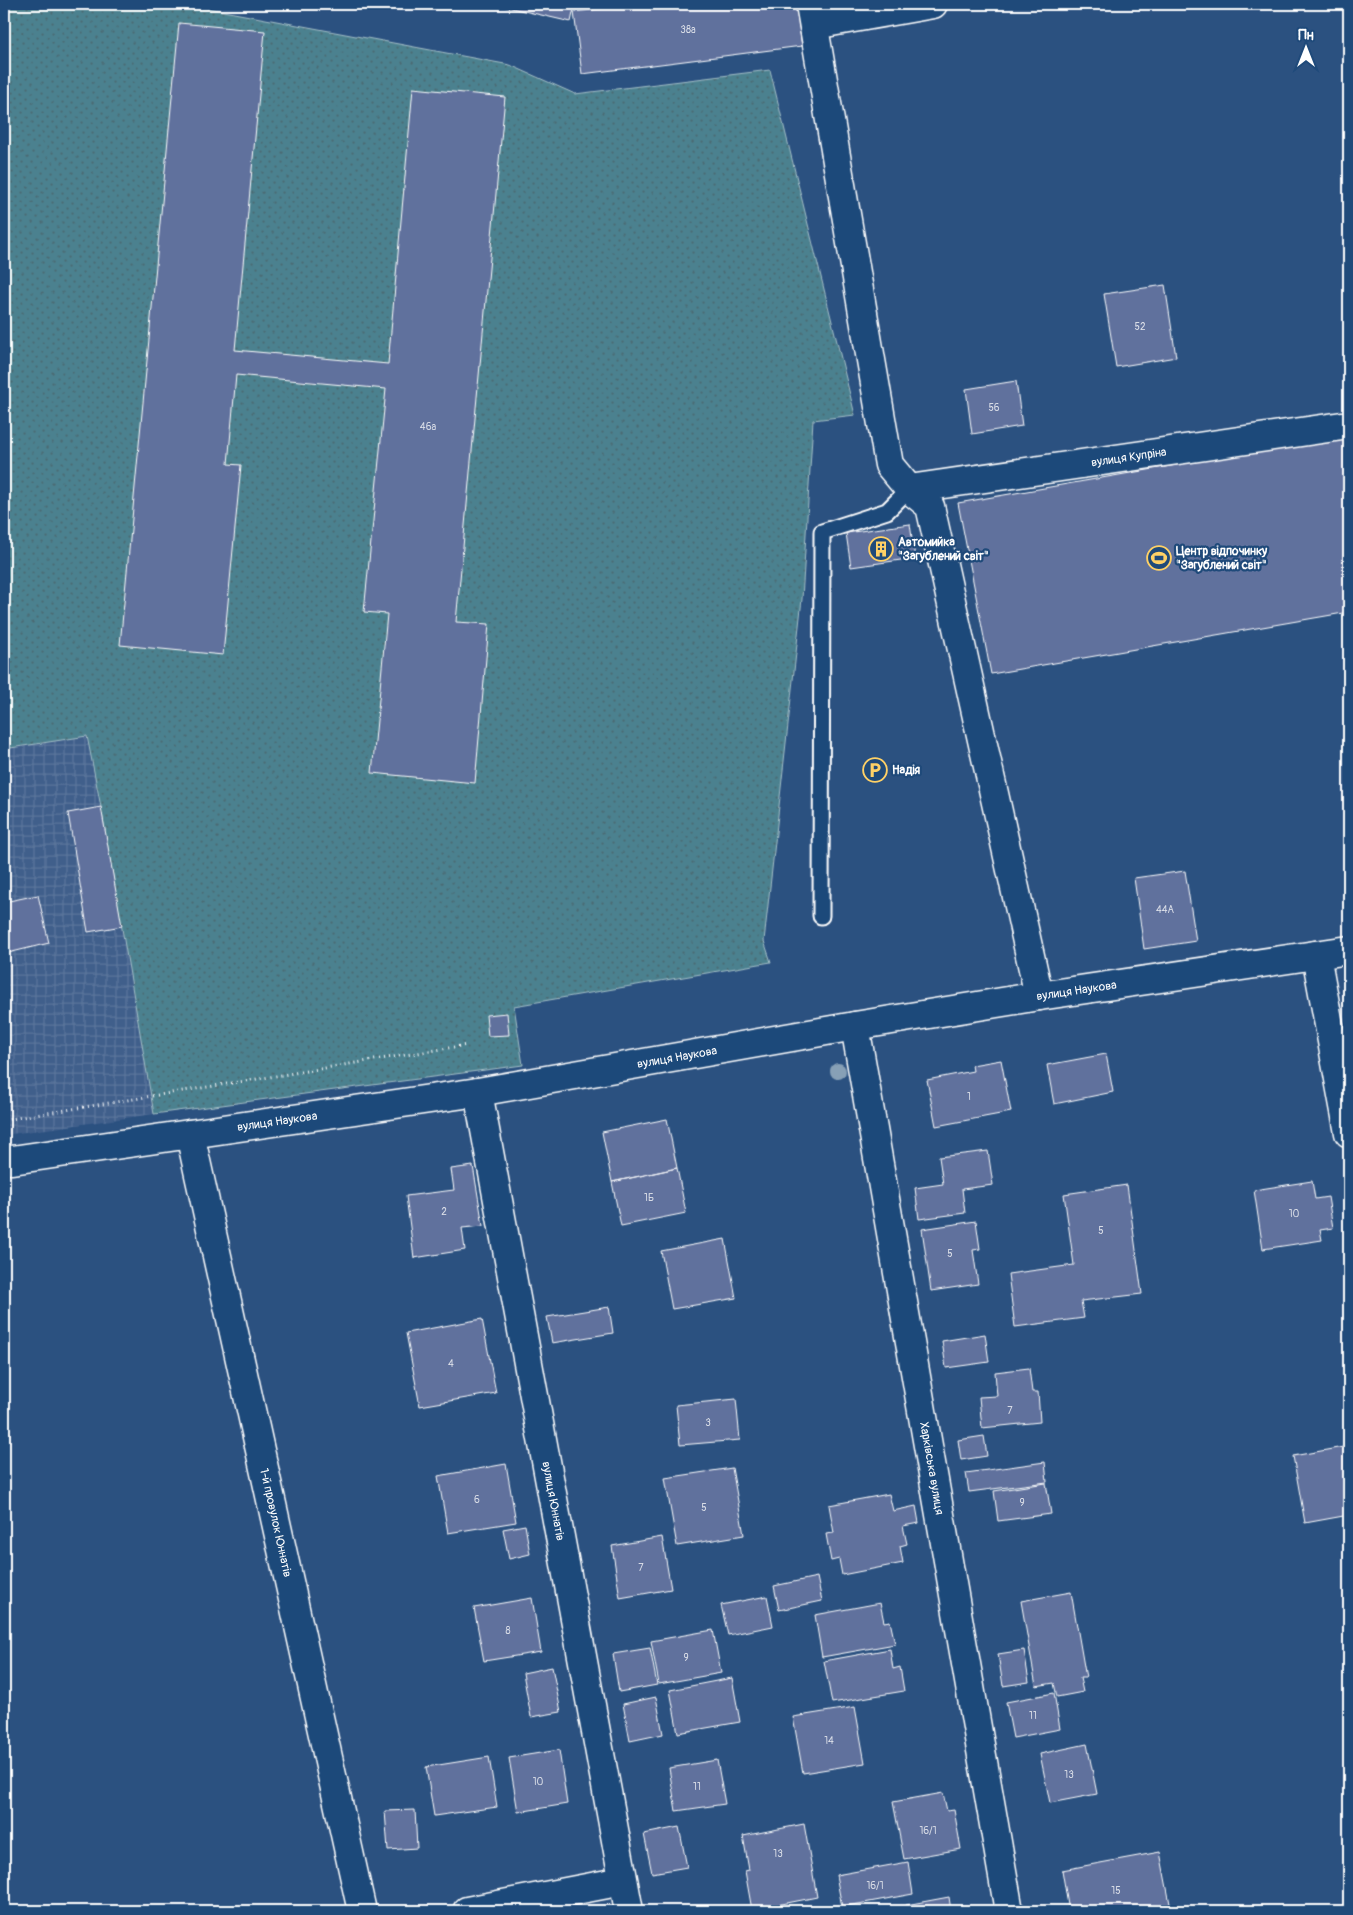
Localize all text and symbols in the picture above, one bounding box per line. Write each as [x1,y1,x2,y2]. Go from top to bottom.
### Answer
north arrow [1280,22,1330,72]
house number: 38а [680,24,696,36]
text: Пн [1298,27,1314,44]
house number: 52 [1134,321,1146,333]
house number: 56 [988,402,1000,414]
house number: 46а [420,421,436,433]
street label: вулиця Купріна [1090,445,1168,470]
place label: Автомийка "Загублений світ" [898,535,989,564]
building icon: Автомийка "Загублений світ" [868,536,894,562]
place label: Центр відпочинку "Загублений світ" [1176,544,1268,573]
sports icon: Центр відпочинку "Загублений світ" [1146,545,1172,571]
parking icon: Надія [862,757,888,783]
place label: Надія [892,763,921,778]
house number: 44А [1156,904,1175,916]
street label: вулиця Наукова [1035,978,1118,1004]
street label: вулиця Наукова [636,1043,719,1072]
house number: 1 [967,1091,971,1103]
street label: вулиця Наукова [236,1108,319,1135]
house number: 1Б [644,1192,654,1204]
house number: 2 [441,1206,447,1218]
house number: 10 [1289,1208,1300,1220]
house number: 5 [1098,1225,1104,1237]
house number: 5 [947,1248,953,1260]
house number: 4 [448,1358,454,1370]
house number: 7 [1007,1405,1013,1417]
house number: 3 [705,1417,711,1429]
street label: Харківська вулиця [916,1421,947,1516]
street label: вулиця Юннатів [538,1460,568,1542]
street label: 1-й провулок Юннатів [256,1467,295,1579]
house number: 6 [474,1494,480,1506]
house number: 9 [1019,1497,1025,1509]
house number: 5 [701,1502,707,1514]
house number: 7 [638,1562,644,1574]
house number: 8 [505,1625,511,1637]
house number: 9 [683,1652,689,1664]
house number: 11 [1029,1710,1037,1722]
house number: 14 [824,1735,834,1747]
house number: 13 [1064,1769,1074,1781]
house number: 10 [533,1776,544,1788]
house number: 11 [693,1781,701,1793]
house number: 16/1 [919,1825,937,1837]
house number: 13 [773,1848,783,1860]
house number: 16/1 [866,1880,884,1892]
house number: 15 [1111,1885,1121,1897]

